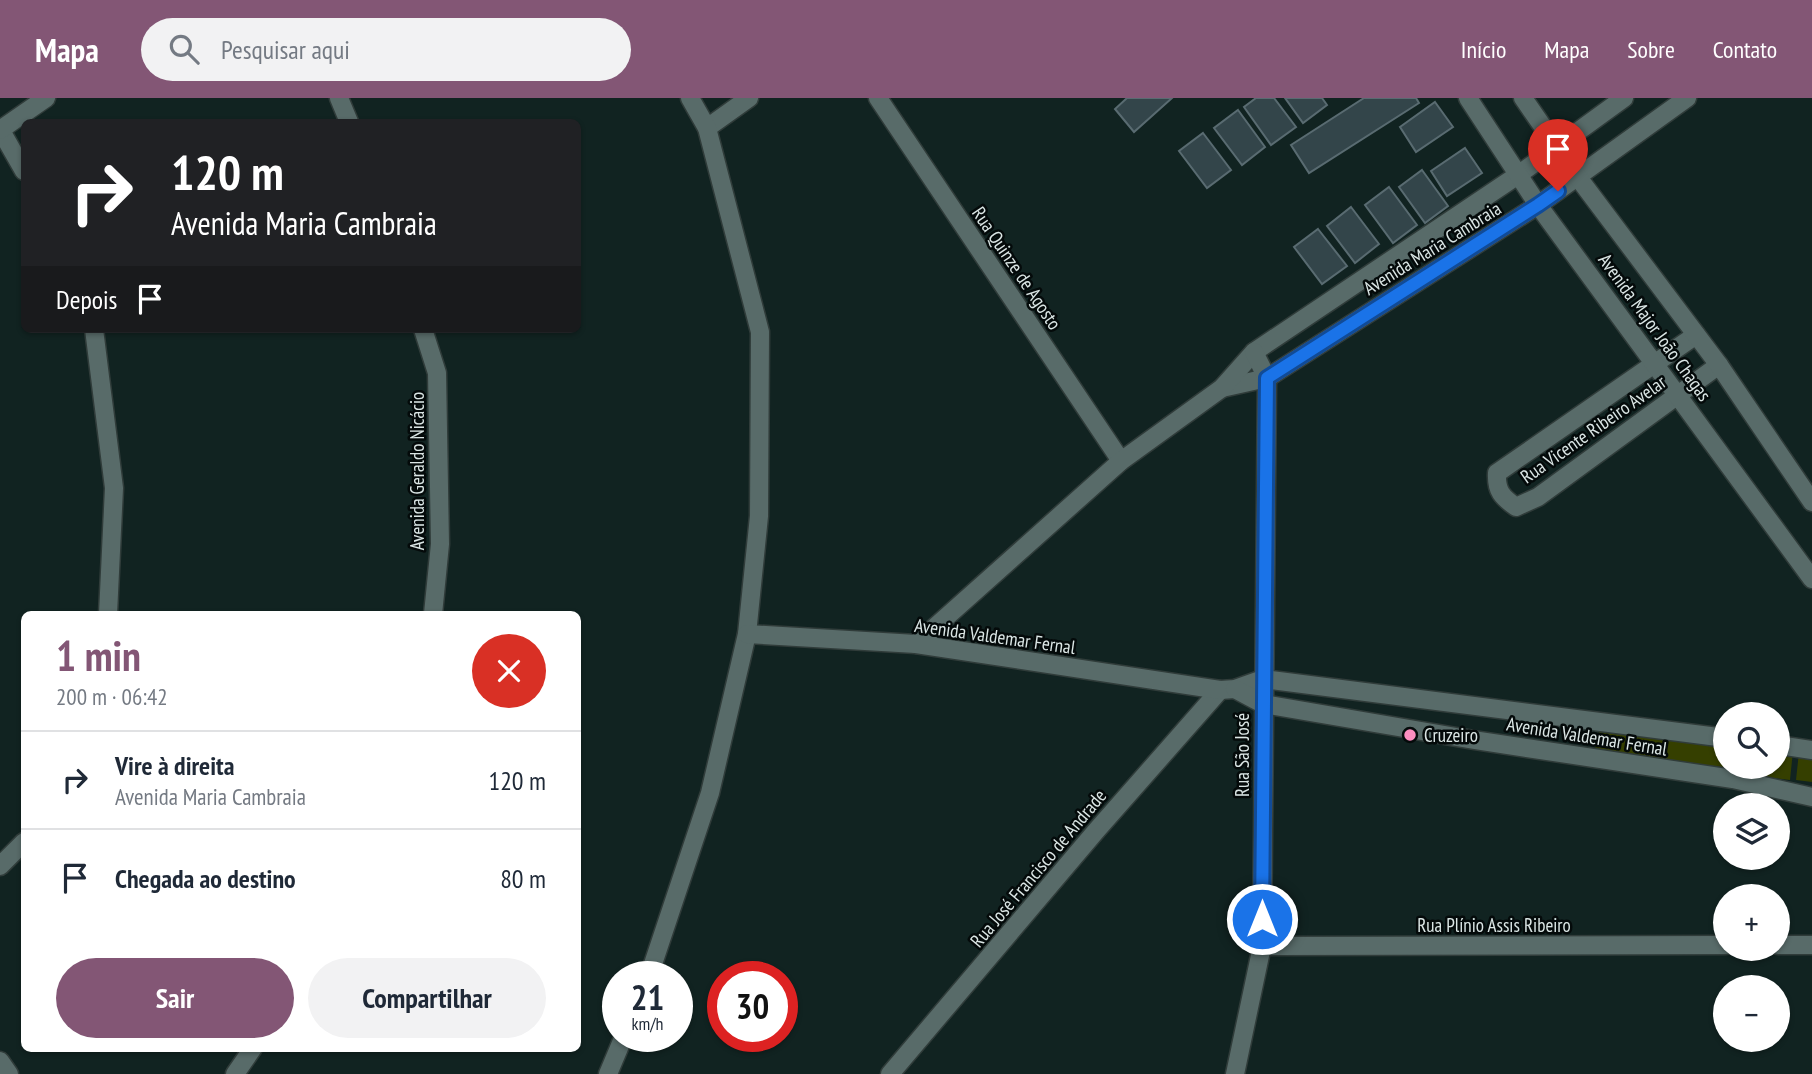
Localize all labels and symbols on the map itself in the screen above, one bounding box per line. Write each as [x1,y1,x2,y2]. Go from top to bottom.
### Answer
pin [1528,119,1588,191]
street label: Avenida Maria Cambraia [1359,196,1505,300]
street label: Rua Quinze de Agosto [967,202,1067,334]
street label: Avenida Major João Chagas [1593,248,1717,406]
street label: Rua Vicente Ribeiro Avelar [1516,369,1671,488]
street label: Avenida Geraldo Nicácio [405,392,429,550]
street label: Avenida Valdemar Fernal [913,613,1077,659]
street label: Avenida Valdemar Fernal [1505,711,1669,761]
street label: Rua São José [1230,713,1254,797]
place label: Cruzeiro [1424,723,1478,747]
marker: Cruzeiro [1402,727,1418,743]
street label: Rua José Francisco de Andrade [965,784,1111,952]
position arrow [1225,882,1299,956]
street label: Rua Plínio Assis Ribeiro [1417,913,1571,937]
speed limit sign: 30 [707,961,798,1052]

